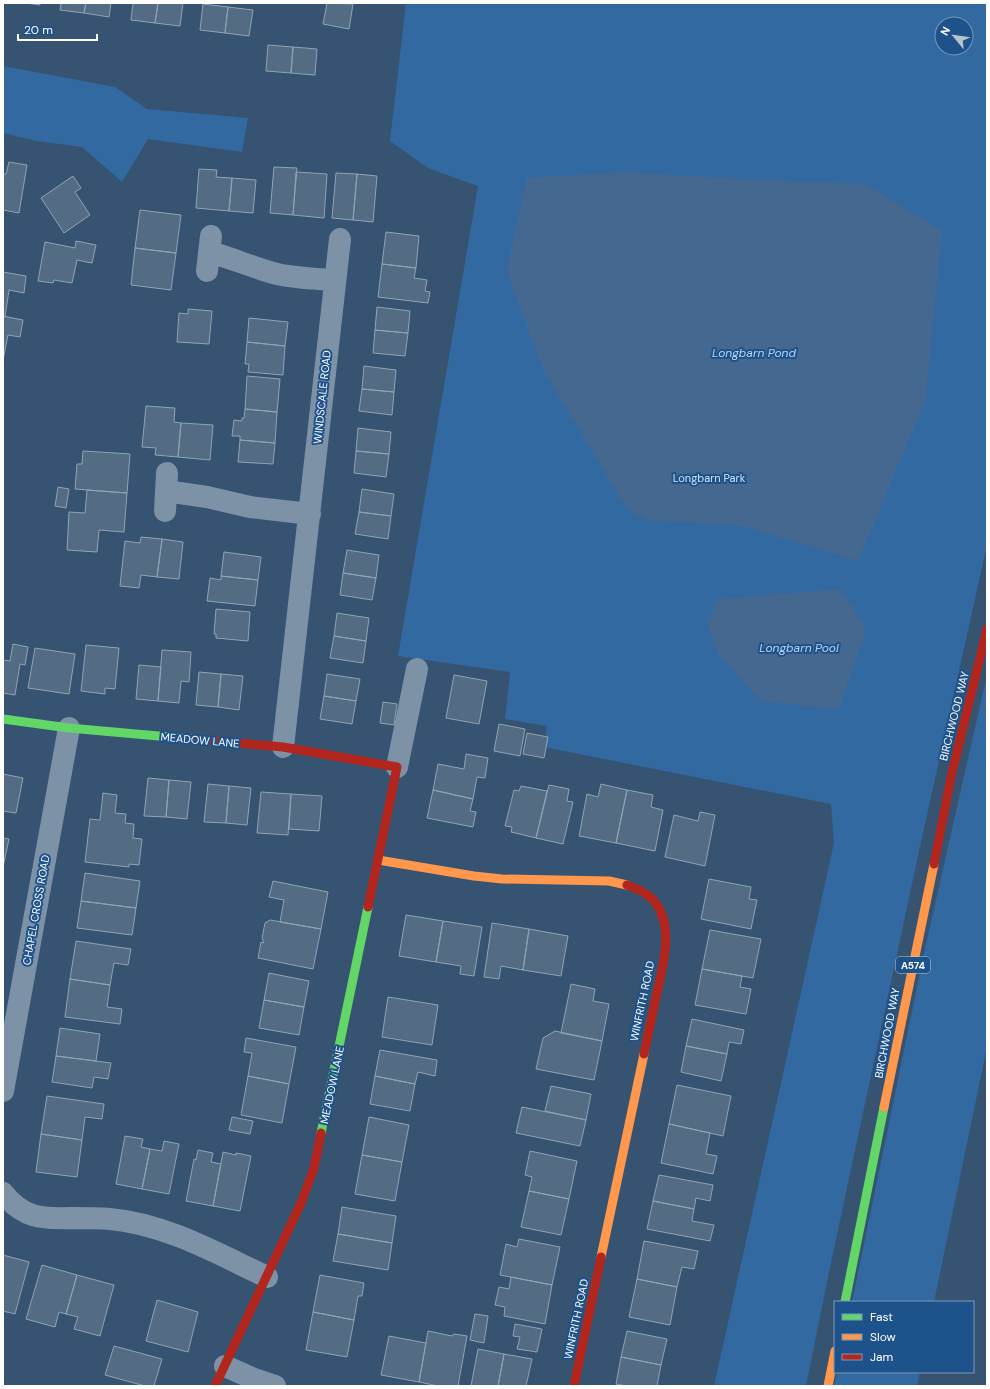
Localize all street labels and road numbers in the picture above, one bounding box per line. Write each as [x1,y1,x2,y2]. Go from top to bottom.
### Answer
street label: WINDSCALE ROAD [310,349,334,445]
street label: BIRCHWOOD WAY [936,669,972,762]
street label: MEADOW LANE [160,730,240,750]
street label: CHAPEL CROSS ROAD [19,853,53,966]
road number: A574 [896,957,930,973]
street label: WINFRITH ROAD [627,959,657,1042]
street label: BIRCHWOOD WAY [871,986,903,1079]
street label: MEADOW LANE [317,1045,347,1125]
street label: WINFRITH ROAD [561,1277,591,1360]

